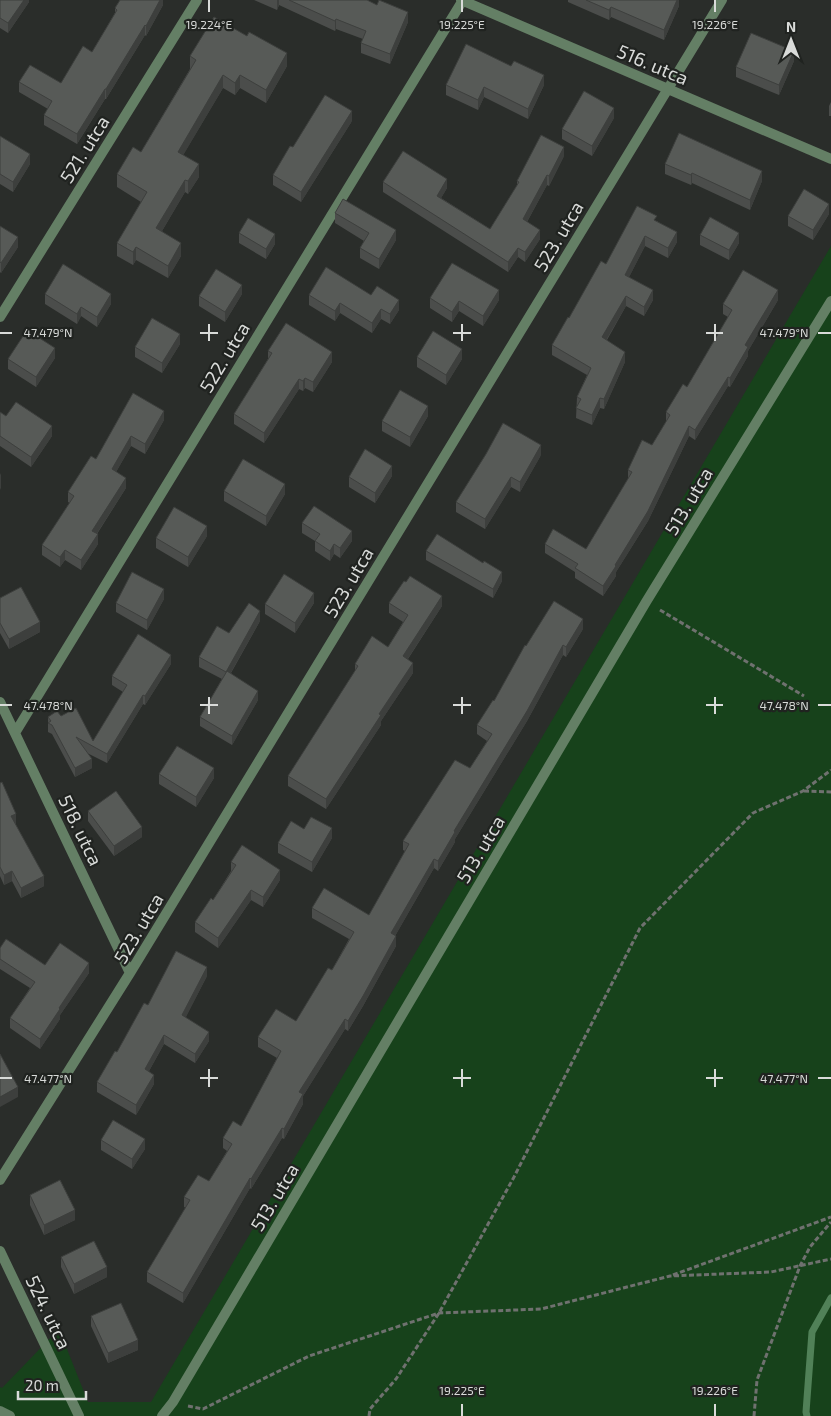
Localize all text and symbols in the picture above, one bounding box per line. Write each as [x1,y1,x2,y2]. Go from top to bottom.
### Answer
north arrow [766,15,816,65]
text: 19.224°E [186,17,232,31]
text: 19.225°E [439,17,485,31]
text: 19.226°E [692,17,738,31]
text: N [786,18,796,35]
street label: 516. utca [614,39,692,89]
street label: 521. utca [54,111,114,187]
street label: 523. utca [528,197,588,275]
street label: 522. utca [194,318,254,396]
text: 47.479°N [24,325,72,339]
text: 47.479°N [760,325,808,339]
street label: 513. utca [659,463,717,539]
street label: 523. utca [318,543,378,621]
text: 47.478°N [23,698,73,712]
text: 47.478°N [759,698,809,712]
street label: 518. utca [54,791,108,869]
street label: 513. utca [451,811,509,887]
street label: 523. utca [108,889,168,967]
text: 47.477°N [24,1071,72,1085]
text: 47.477°N [760,1071,808,1085]
street label: 513. utca [245,1159,303,1235]
street label: 524. utca [21,1271,77,1353]
scale bar [18,1368,85,1400]
text: 20 m [25,1376,59,1394]
text: 19.225°E [439,1383,485,1397]
text: 19.226°E [692,1383,738,1397]

